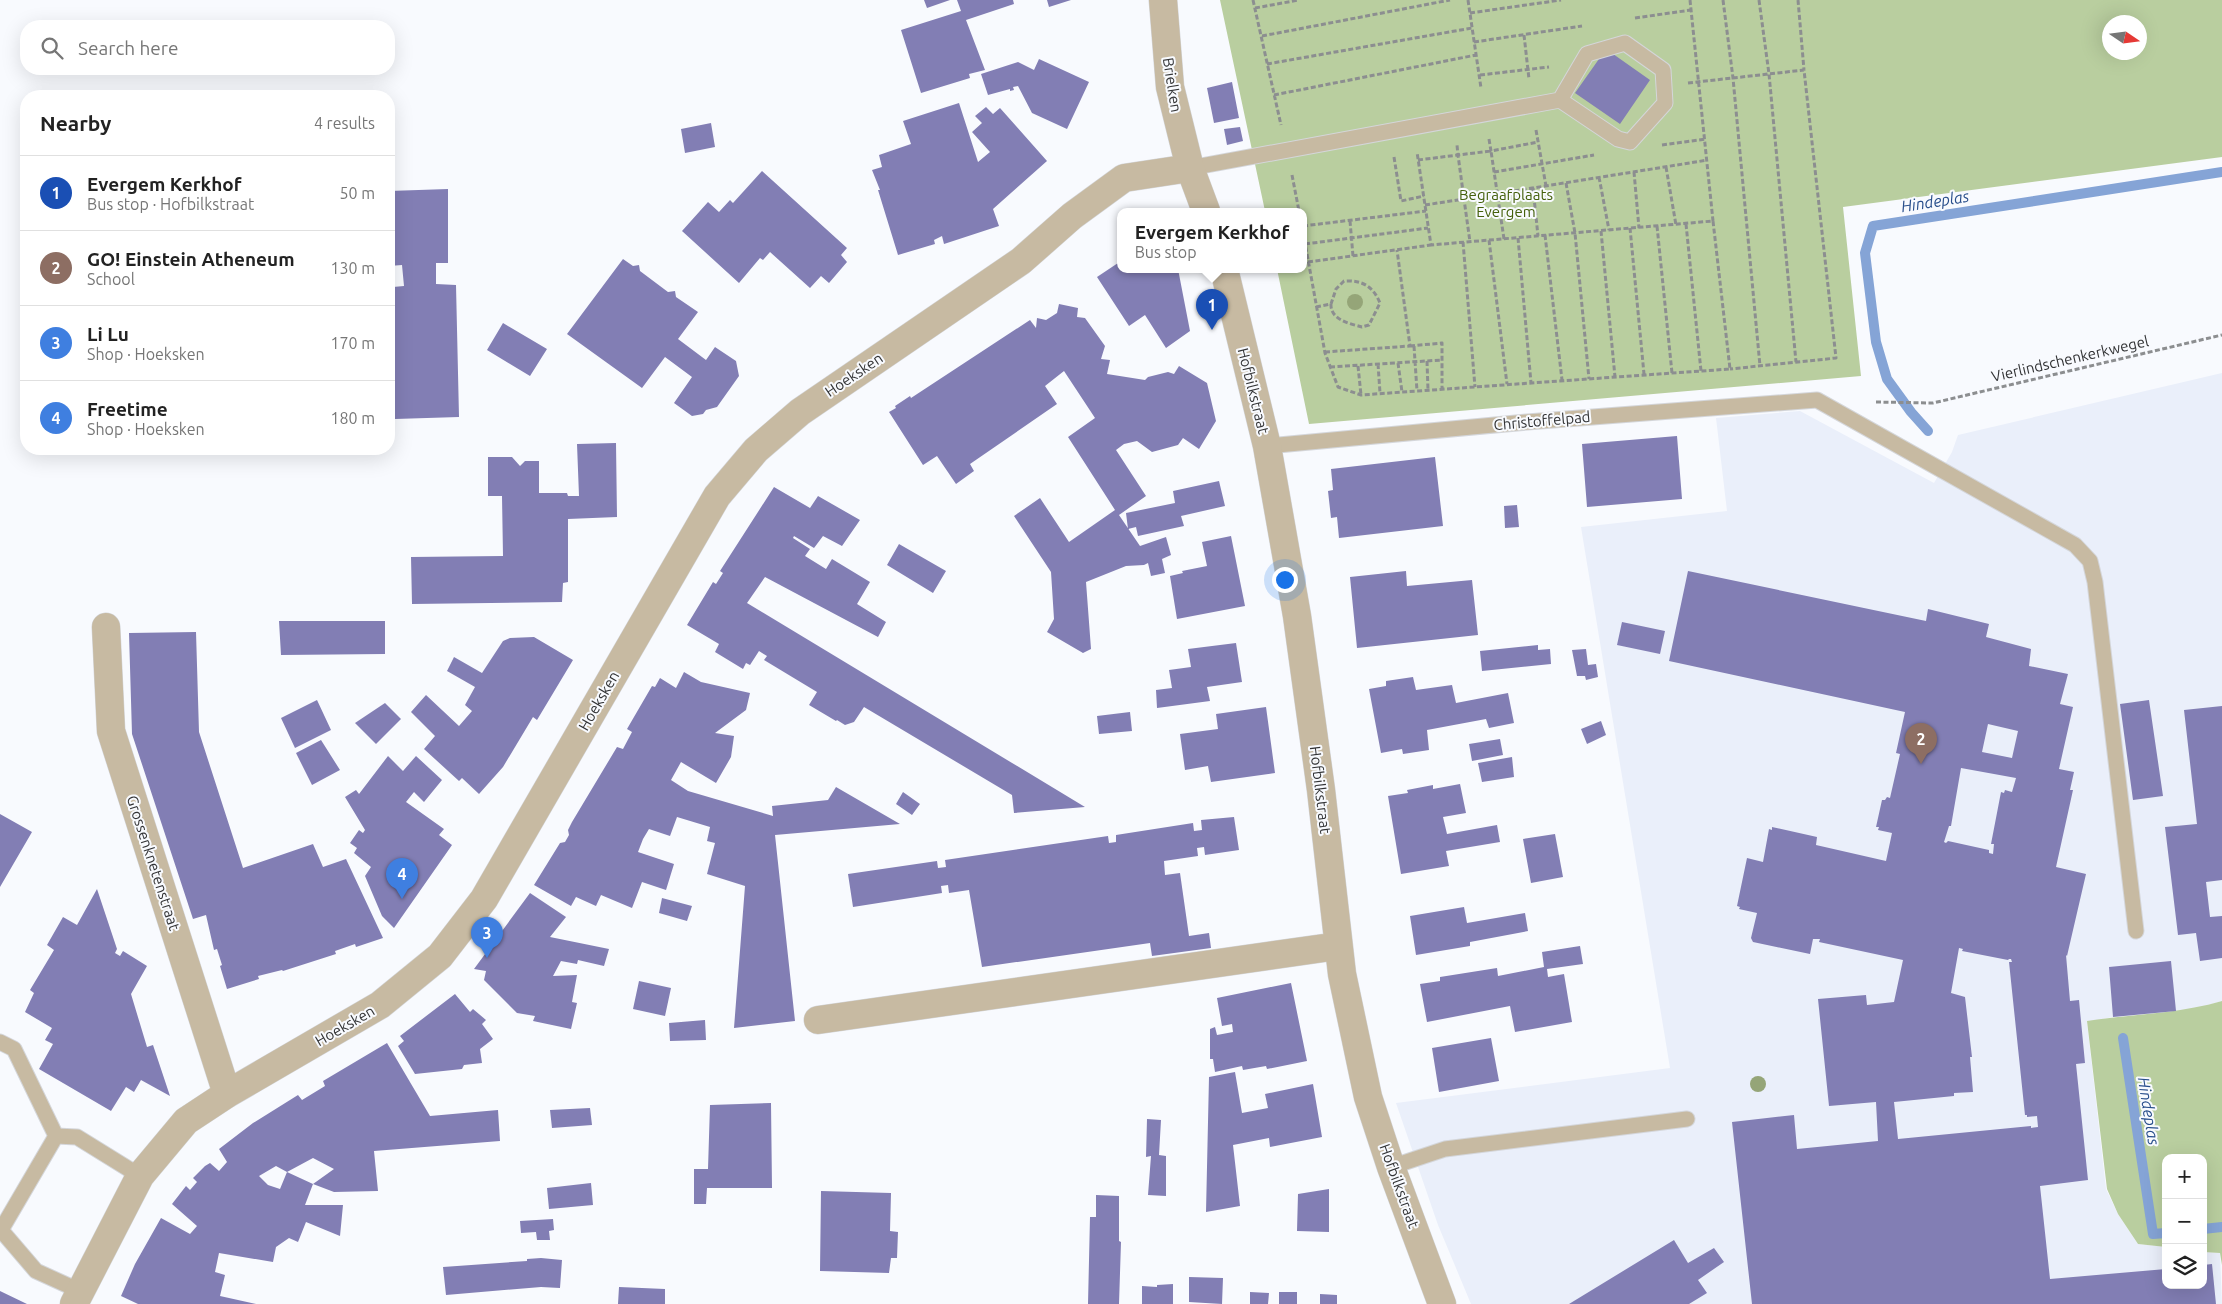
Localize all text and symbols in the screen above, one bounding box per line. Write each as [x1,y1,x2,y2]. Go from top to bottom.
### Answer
north arrow [2102,15,2147,60]
search box [20,20,395,75]
icon: search [38,34,66,62]
text: Search here [78,37,178,59]
street label: Brielken [1160,56,1185,114]
text: Nearby [40,111,111,135]
text: 4 results [314,114,375,132]
text: Evergem Kerkhof [87,173,242,195]
text: 1 [51,184,61,202]
text: 50 m [339,184,375,202]
park label: Begraafplaats Evergem [1459,186,1553,220]
water label: Hindeplas [1900,187,1971,215]
text: Bus stop · Hofbilkstraat [87,195,254,213]
popup [1117,208,1307,273]
text: Evergem Kerkhof [1135,221,1289,243]
text: Bus stop [1135,243,1197,261]
text: GO! Einstein Atheneum [87,248,295,270]
text: 2 [51,259,61,277]
text: 130 m [330,259,375,277]
text: School [87,270,135,288]
pin: 1 [1196,289,1228,330]
text: Li Lu [87,323,129,345]
street label: Vierlindschenkerkwegel [1990,332,2150,385]
text: 3 [51,334,61,352]
text: 170 m [330,334,375,352]
text: Shop · Hoeksken [87,345,205,363]
street label: Hofbilkstraat [1235,346,1272,436]
street label: Hoeksken [822,349,886,400]
text: Freetime [87,398,168,420]
street label: Christoffelpad [1493,408,1591,433]
text: 4 [51,409,61,427]
text: 180 m [330,409,375,427]
text: Shop · Hoeksken [87,420,205,438]
your location [1272,567,1298,593]
street label: Hoeksken [575,668,622,733]
pin: 2 [1905,723,1937,764]
street label: Hofbilkstraat [1307,745,1334,835]
street label: Grossenknetenstraat [124,793,183,933]
pin: 4 [386,858,418,899]
pin: 3 [471,917,503,958]
street label: Hoeksken [312,1002,377,1049]
water label: Hindeplas [2135,1076,2163,1147]
street label: Hofbilkstraat [1376,1141,1423,1230]
map controls [2162,1154,2207,1289]
button: + [2162,1154,2207,1199]
button: − [2162,1199,2207,1244]
button: layers [2162,1244,2207,1289]

